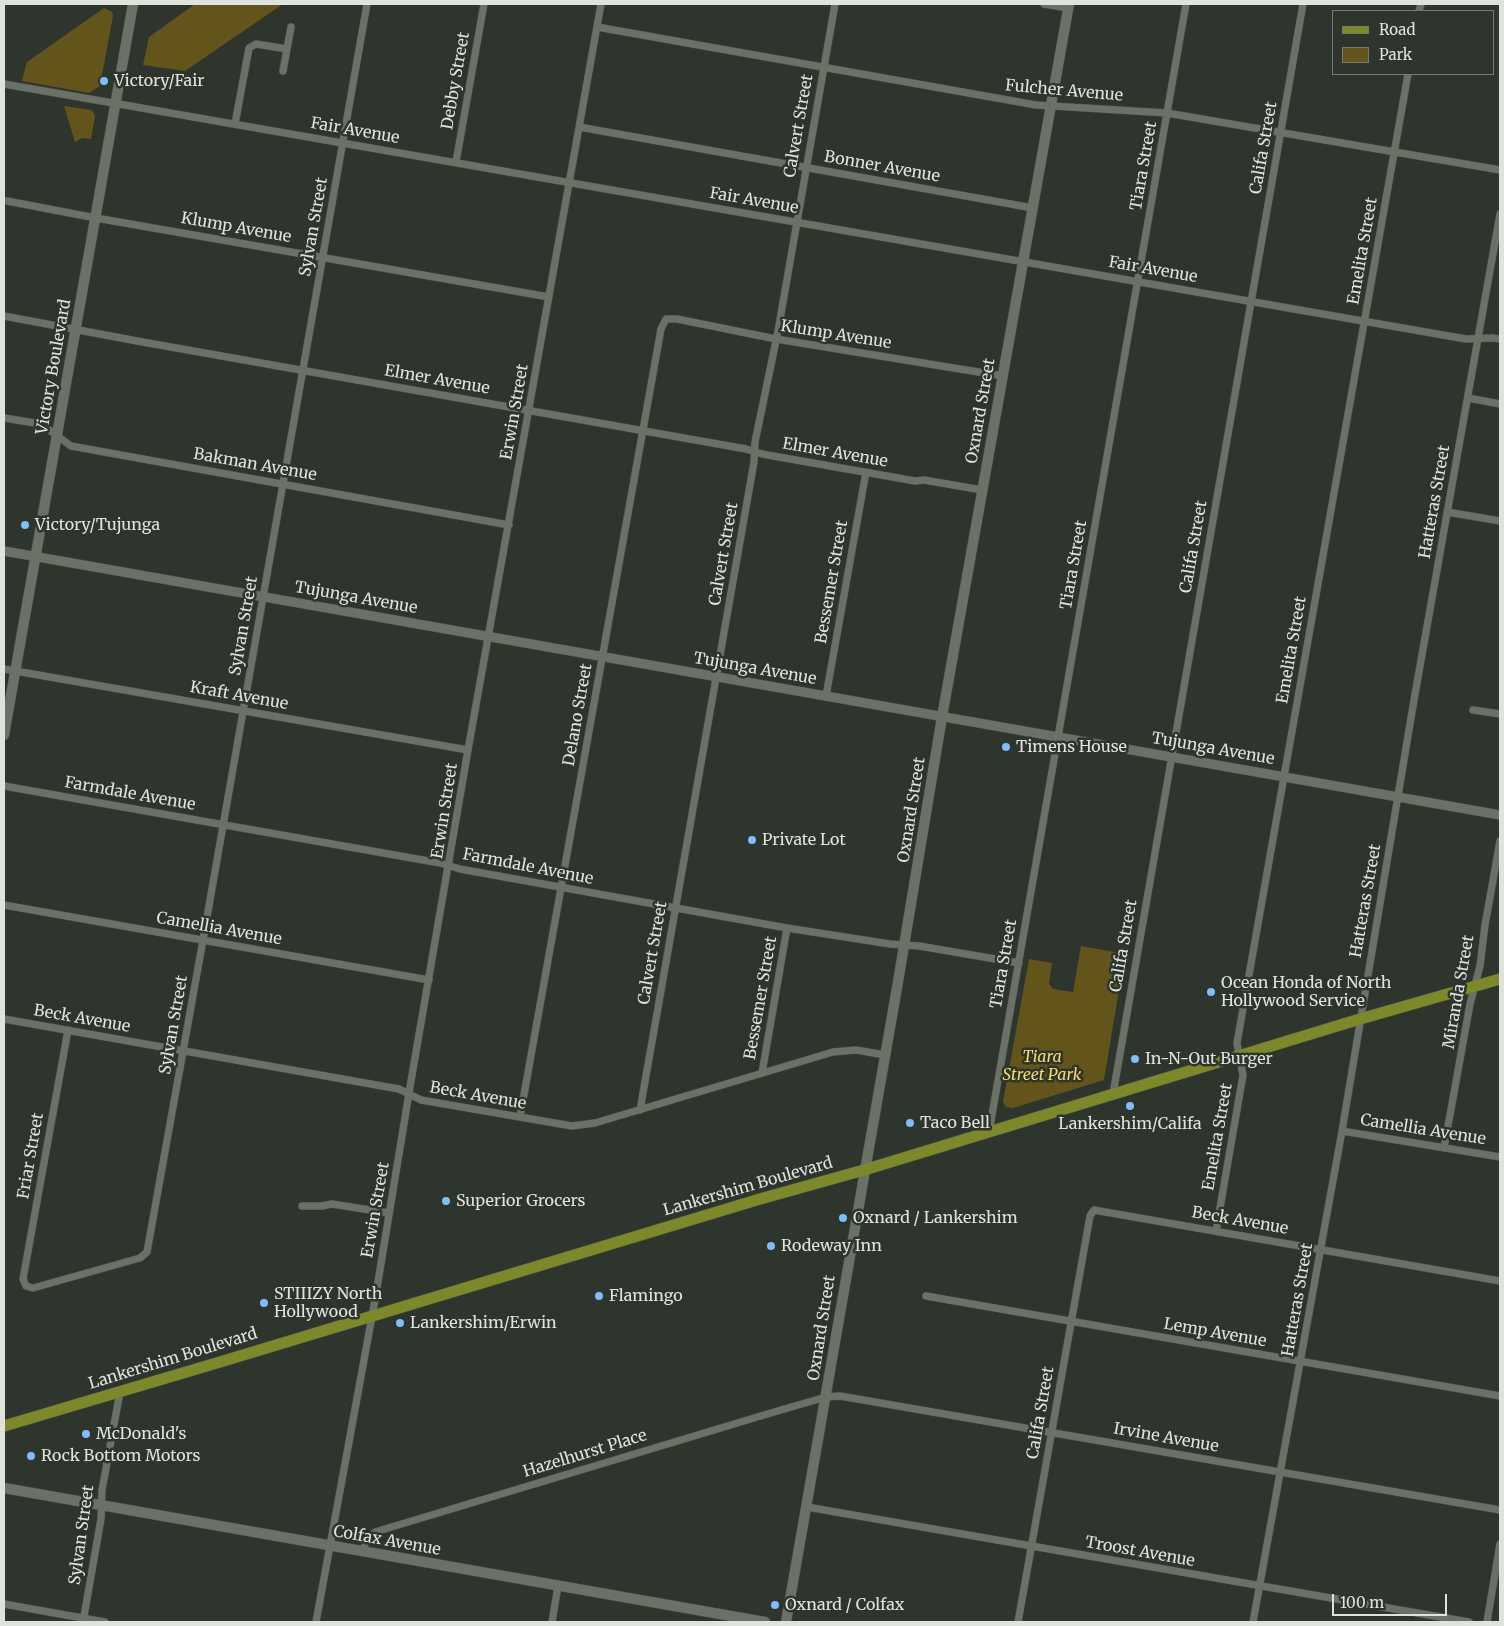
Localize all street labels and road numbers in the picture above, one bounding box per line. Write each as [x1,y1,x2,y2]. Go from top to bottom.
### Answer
street label: Debby Street [438,31,474,131]
street label: Calvert Street [780,73,818,179]
street label: Fulcher Avenue [1004,76,1124,106]
street label: Califa Street [1246,100,1282,196]
street label: Fair Avenue [309,114,401,148]
street label: Tiara Street [1127,120,1161,212]
street label: Bonner Avenue [823,147,941,187]
street label: Sylvan Street [296,176,332,278]
street label: Fair Avenue [708,184,800,218]
street label: Emelita Street [1344,196,1382,306]
street label: Klump Avenue [179,209,293,247]
street label: Fair Avenue [1107,253,1199,287]
street label: Victory Boulevard [33,298,75,436]
street label: Klump Avenue [779,317,893,353]
street label: Oxnard Street [962,357,1000,465]
street label: Elmer Avenue [383,361,491,399]
street label: Erwin Street [497,363,533,461]
street label: Elmer Avenue [781,434,889,472]
street label: Hatteras Street [1416,444,1454,560]
street label: Bakman Avenue [192,445,318,485]
street label: Califa Street [1176,499,1212,595]
street label: Calvert Street [705,501,743,607]
street label: Bessemer Street [812,519,852,645]
street label: Tiara Street [1057,519,1091,611]
street label: Sylvan Street [226,575,262,677]
street label: Tujunga Avenue [293,578,419,618]
street label: Emelita Street [1273,595,1311,705]
street label: Tujunga Avenue [692,649,818,689]
street label: Delano Street [560,662,596,768]
street label: Kraft Avenue [188,678,290,714]
street label: Tujunga Avenue [1150,729,1276,769]
street label: Oxnard Street [894,756,930,864]
street label: Erwin Street [428,762,462,860]
street label: Farmdale Avenue [63,773,197,815]
street label: Hatteras Street [1347,843,1385,959]
street label: Farmdale Avenue [461,845,595,889]
street label: Califa Street [1106,898,1142,994]
street label: Calvert Street [634,900,672,1006]
street label: Camellia Avenue [155,909,283,949]
street label: Tiara Street [987,918,1021,1010]
street label: Miranda Street [1440,934,1478,1050]
street label: Bessemer Street [741,935,781,1061]
street label: Sylvan Street [156,974,192,1076]
street label: Beck Avenue [32,1001,132,1037]
street label: Beck Avenue [428,1078,528,1114]
street label: Emelita Street [1199,1082,1237,1192]
street label: Friar Street [14,1111,48,1201]
street label: Camellia Avenue [1359,1111,1487,1149]
street label: Lankershim Boulevard [661,1154,835,1220]
street label: Erwin Street [358,1161,394,1259]
street label: Beck Avenue [1190,1203,1290,1239]
street label: Hatteras Street [1279,1242,1317,1358]
street label: Oxnard Street [804,1274,840,1382]
street label: Lemp Avenue [1162,1315,1268,1351]
street label: Lankershim Boulevard [86,1324,260,1394]
street label: Califa Street [1023,1365,1059,1461]
street label: Irvine Avenue [1112,1419,1220,1457]
street label: Hazelhurst Place [521,1426,649,1482]
street label: Sylvan Street [65,1484,99,1586]
street label: Colfax Avenue [332,1522,442,1560]
street label: Troost Avenue [1084,1533,1196,1571]

